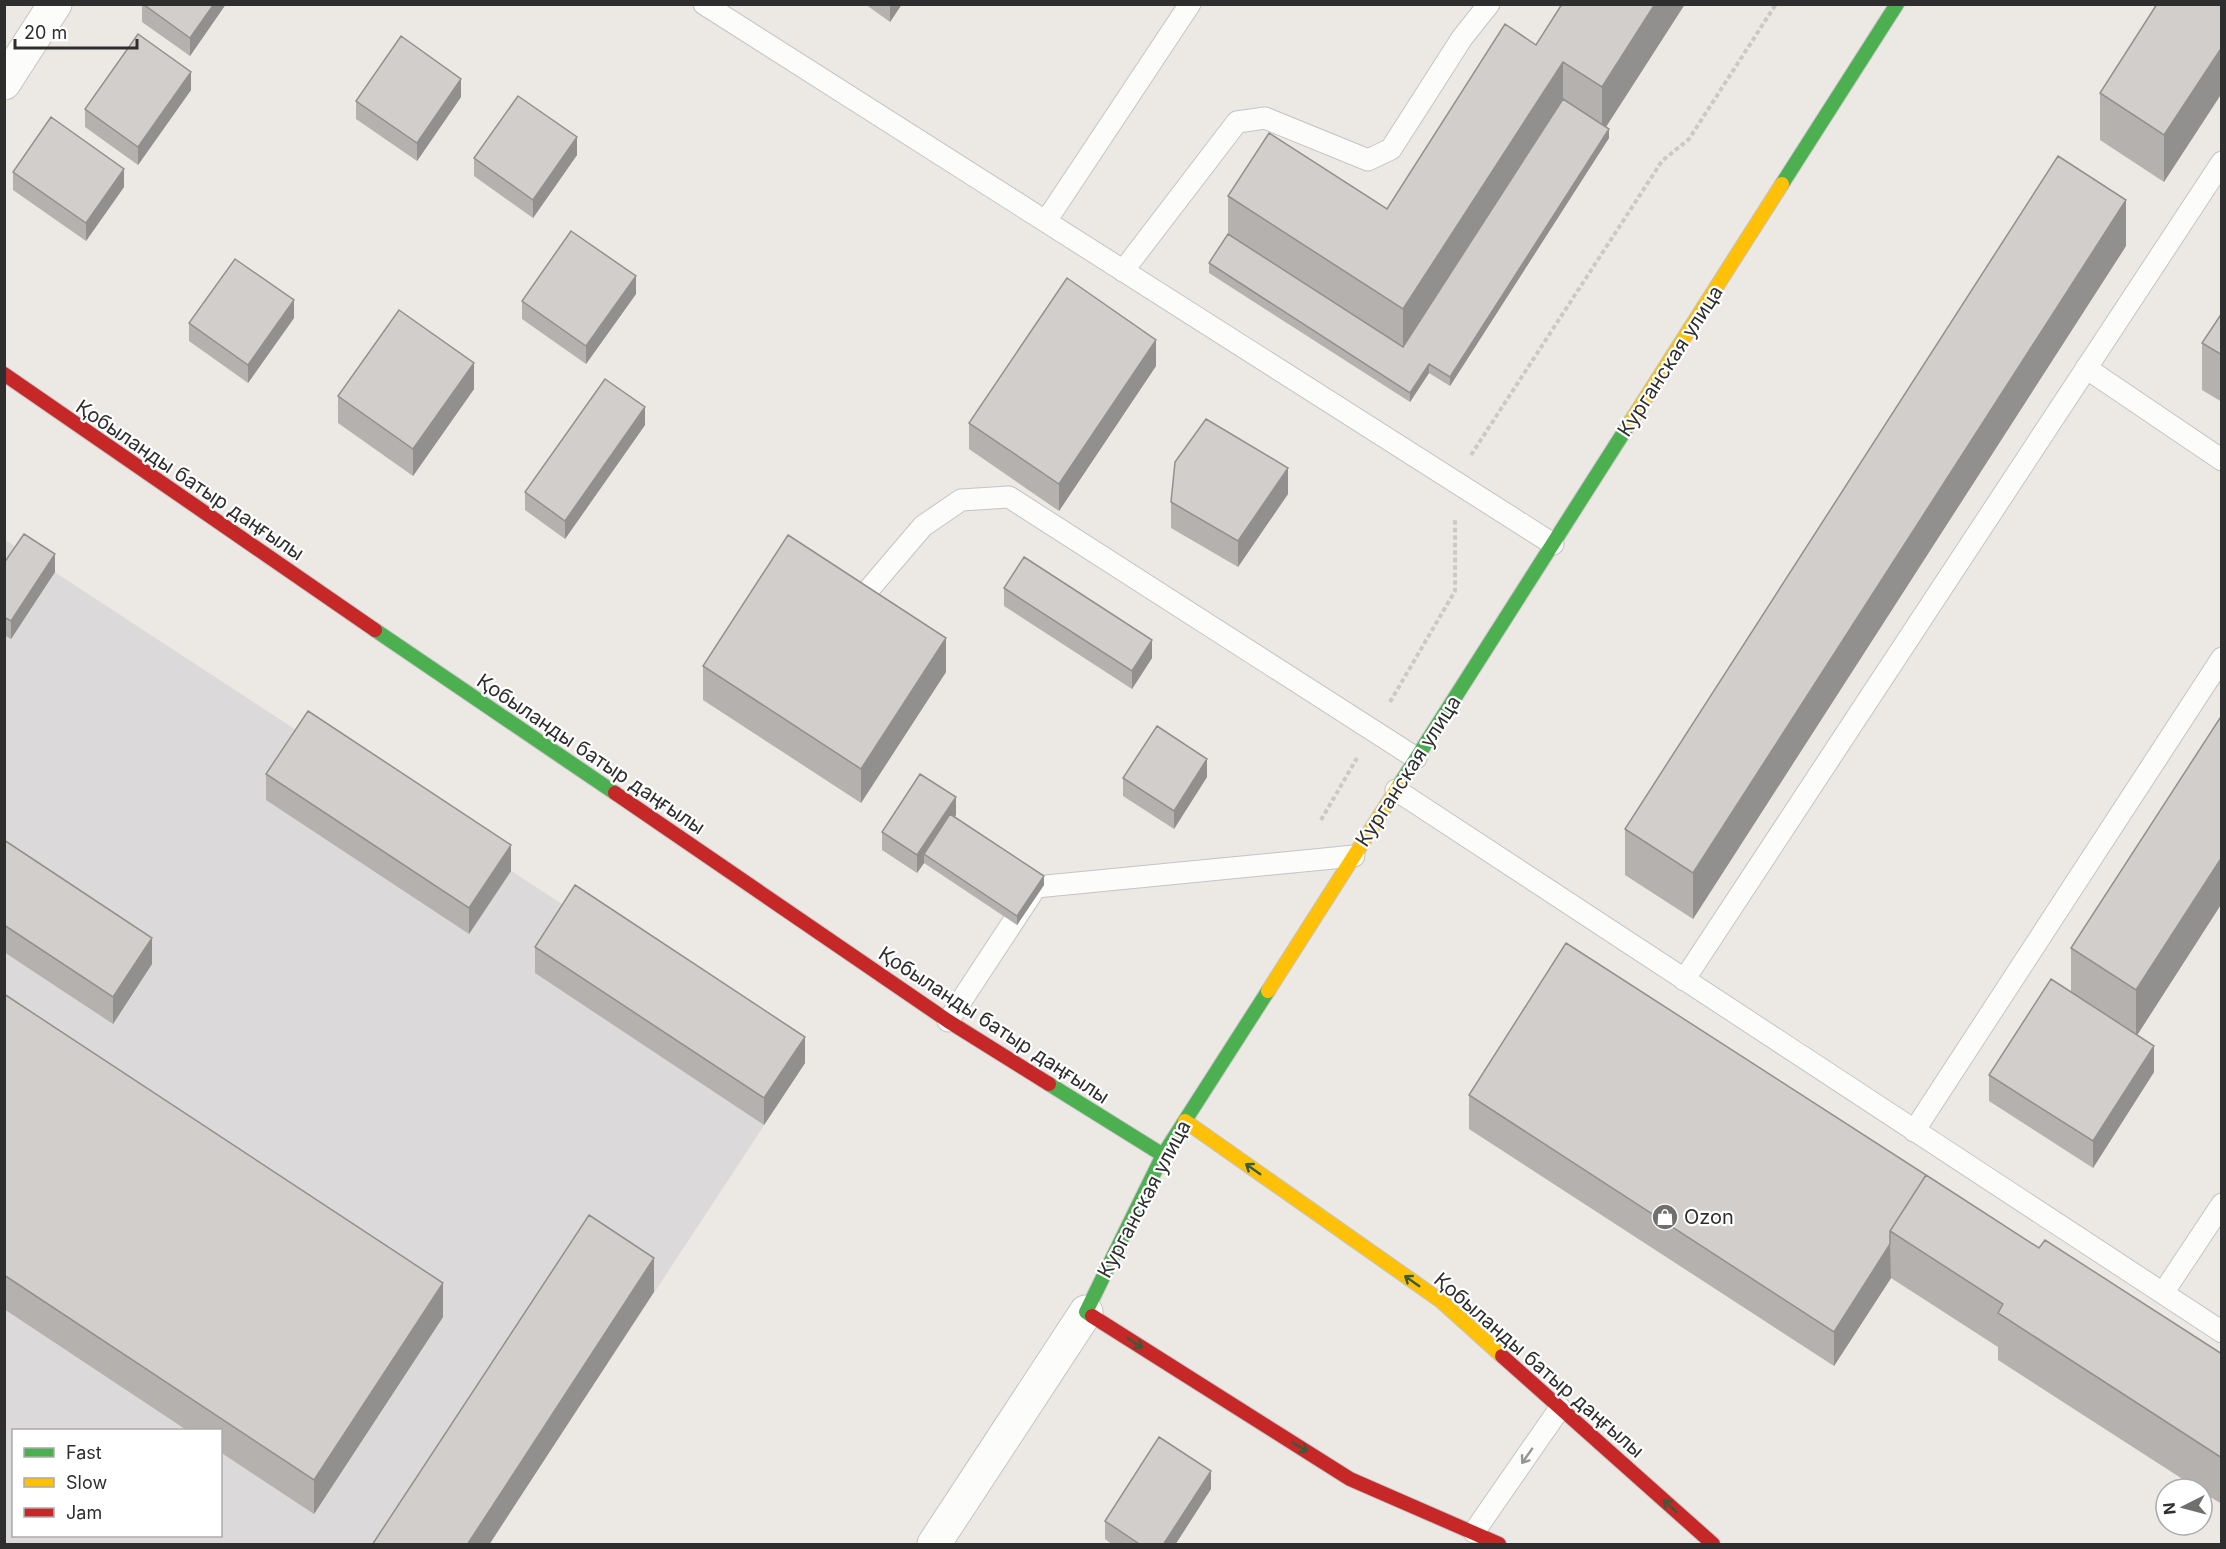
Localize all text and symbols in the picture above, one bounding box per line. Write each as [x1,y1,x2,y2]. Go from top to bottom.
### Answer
scale bar [15,12,136,50]
text: 20 m [24,22,67,43]
street label: Курганская улица [1612,281,1728,441]
street label: Қобыланды батыр даңғылы [71,395,309,565]
street label: Қобыланды батыр даңғылы [472,669,710,839]
street label: Курганская улица [1350,691,1466,851]
street label: Қобыланды батыр даңғылы [874,941,1114,1109]
street label: Курганская улица [1092,1116,1196,1282]
one-way arrow [1245,1163,1261,1175]
shop icon: Ozon [1650,1202,1680,1232]
place label: Ozon [1684,1205,1734,1229]
street label: Қобыланды батыр даңғылы [1429,1267,1649,1463]
one-way arrow [1405,1275,1421,1287]
one-way arrow [1126,1337,1143,1349]
legend [12,1429,222,1537]
one-way arrow [1291,1441,1308,1454]
text: Fast [66,1442,102,1463]
one-way arrow [1520,1447,1533,1464]
text: Slow [66,1472,107,1493]
north arrow [2154,1477,2214,1537]
one-way arrow [1662,1499,1677,1513]
text: N [2158,1501,2180,1516]
text: Jam [66,1502,102,1523]

